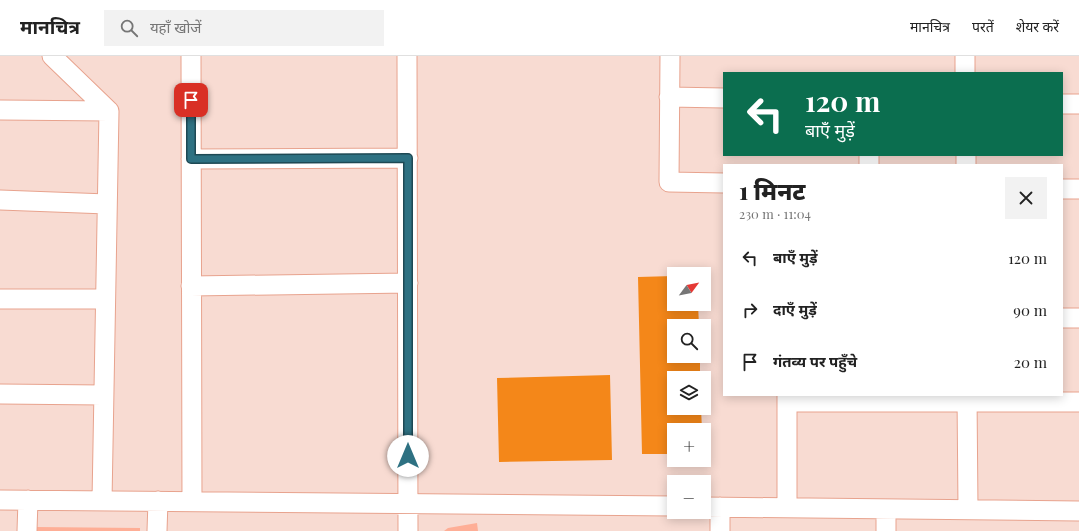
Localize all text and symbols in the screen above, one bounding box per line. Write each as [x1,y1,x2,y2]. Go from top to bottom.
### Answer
search box [104,10,384,46]
text: मानचित्र [20,13,80,39]
icon: search [118,17,140,39]
text: यहाँ खोजें [150,17,201,37]
text: मानचित्र [910,17,950,36]
text: परतें [972,17,994,36]
text: शेयर करें [1016,17,1059,36]
text: 120 m [805,82,880,119]
pin [174,83,208,117]
icon: left [739,88,791,140]
icon: arrive [180,89,202,111]
text: बाएँ मुड़ें [805,118,855,142]
text: 1 मिनट [739,174,805,206]
button: close [1005,177,1047,219]
text: 230 m · 11:04 [739,205,811,222]
icon: left [739,247,761,269]
text: बाएँ मुड़ें [773,247,818,267]
text: 120 m [1008,248,1047,268]
north arrow [667,267,711,311]
map controls [667,267,711,519]
icon: right [739,299,761,321]
text: दाएँ मुड़ें [773,299,817,319]
text: 90 m [1013,300,1047,320]
button: search [667,319,711,363]
icon: arrive [739,351,761,373]
text: गंतव्य पर पहुँचे [773,351,857,371]
text: 20 m [1014,352,1047,372]
button: layers [667,371,711,415]
button: + [667,423,711,467]
position arrow [387,435,429,477]
button: − [667,475,711,519]

